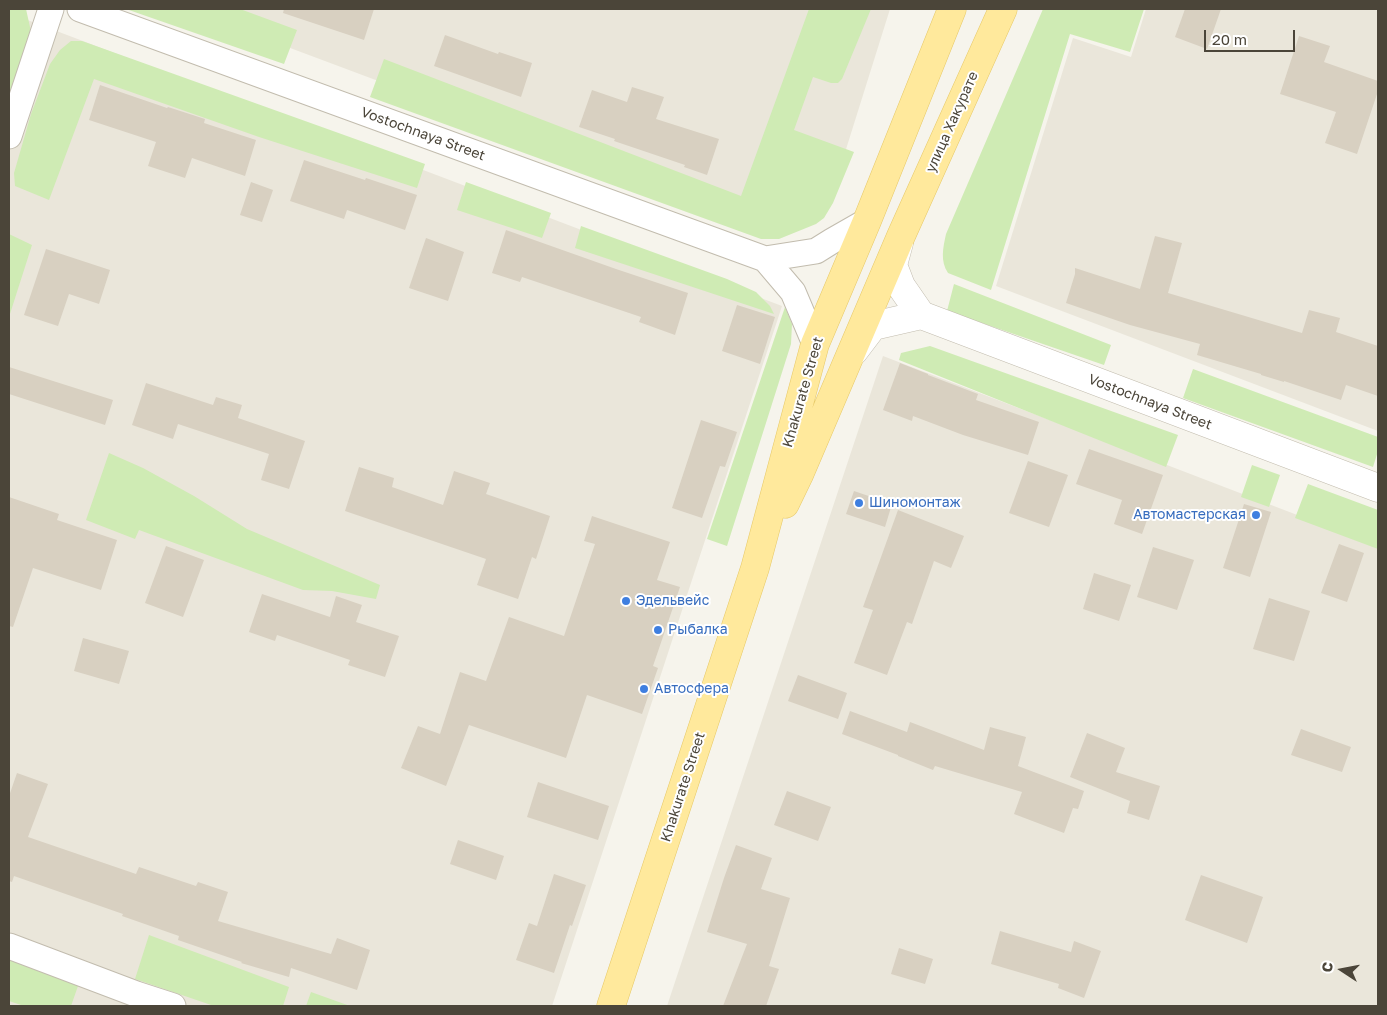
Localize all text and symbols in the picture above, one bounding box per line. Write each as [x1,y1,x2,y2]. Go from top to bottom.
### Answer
scale bar [1207,20,1298,52]
text: 20 m [1212,30,1247,48]
street label: улица Хакурате [922,69,982,175]
street label: Vostochnaya Street [359,104,487,164]
street label: Khakurate Street [779,335,827,449]
street label: Vostochnaya Street [1086,371,1214,433]
place label: Шиномонтаж [869,495,961,511]
marker: Шиномонтаж [853,497,865,509]
place label: Автомастерская [1133,507,1246,523]
marker: Автомастерская [1250,509,1262,521]
place label: Эдельвейс [636,593,709,609]
marker: Эдельвейс [620,595,632,607]
place label: Рыбалка [668,622,728,638]
marker: Рыбалка [652,624,664,636]
place label: Автосфера [654,681,729,697]
marker: Автосфера [638,683,650,695]
street label: Khakurate Street [657,730,709,844]
north arrow [1317,945,1367,995]
text: С [1317,961,1336,974]

